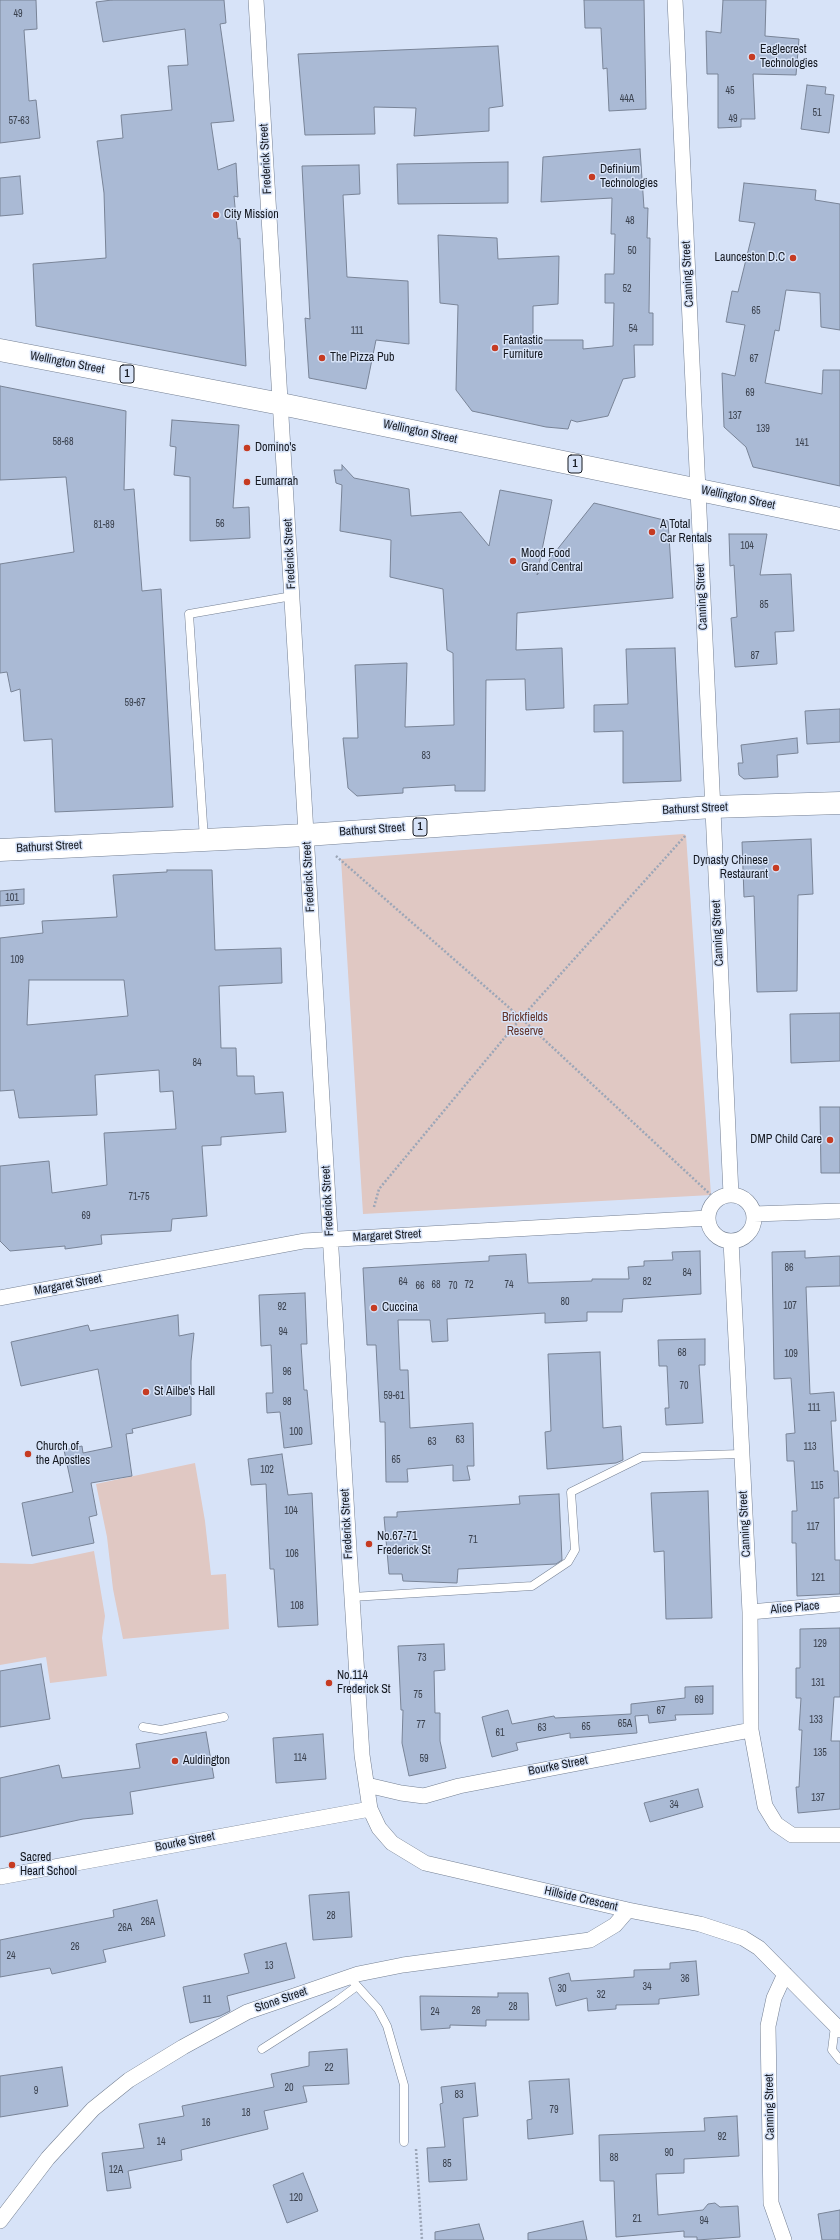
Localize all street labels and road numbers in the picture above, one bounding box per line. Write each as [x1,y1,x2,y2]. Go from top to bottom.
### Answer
street label: Frederick Street [257,123,275,195]
street label: Canning Street [679,241,697,307]
street label: Wellington Street [29,349,105,377]
road number: 1 [120,365,134,383]
street label: Wellington Street [382,417,458,447]
road number: 1 [568,455,582,473]
street label: Wellington Street [700,483,776,513]
street label: Frederick Street [281,518,299,590]
street label: Canning Street [693,564,711,630]
street label: Bathurst Street [662,800,728,818]
road number: 1 [413,818,427,836]
street label: Bathurst Street [339,821,405,839]
street label: Bathurst Street [16,838,82,856]
street label: Frederick Street [300,841,318,913]
street label: Canning Street [709,900,727,966]
street label: Frederick Street [319,1165,337,1237]
street label: Margaret Street [352,1227,422,1245]
street label: Margaret Street [33,1271,103,1299]
street label: Frederick Street [338,1488,356,1560]
street label: Canning Street [736,1491,754,1557]
street label: Alice Place [770,1599,820,1617]
street label: Bourke Street [527,1753,589,1779]
street label: Bourke Street [154,1829,216,1855]
street label: Hillside Crescent [543,1884,619,1914]
street label: Stone Street [253,1984,309,2016]
street label: Canning Street [762,2074,778,2140]

